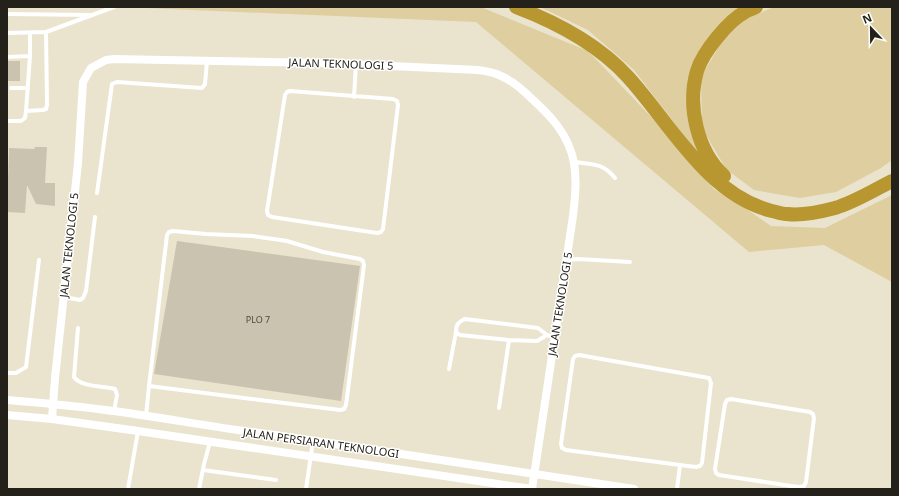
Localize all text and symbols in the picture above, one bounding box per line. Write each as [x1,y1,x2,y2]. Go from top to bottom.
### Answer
north arrow [851,8,891,48]
text: N [860,10,874,27]
street label: JALAN TEKNOLOGI 5 [287,54,394,73]
street label: JALAN TEKNOLOGI 5 [55,192,81,299]
street label: JALAN TEKNOLOGI 5 [544,251,575,358]
house number: PLO 7 [246,313,270,326]
street label: JALAN PERSIARAN TEKNOLOGI [241,424,400,461]

